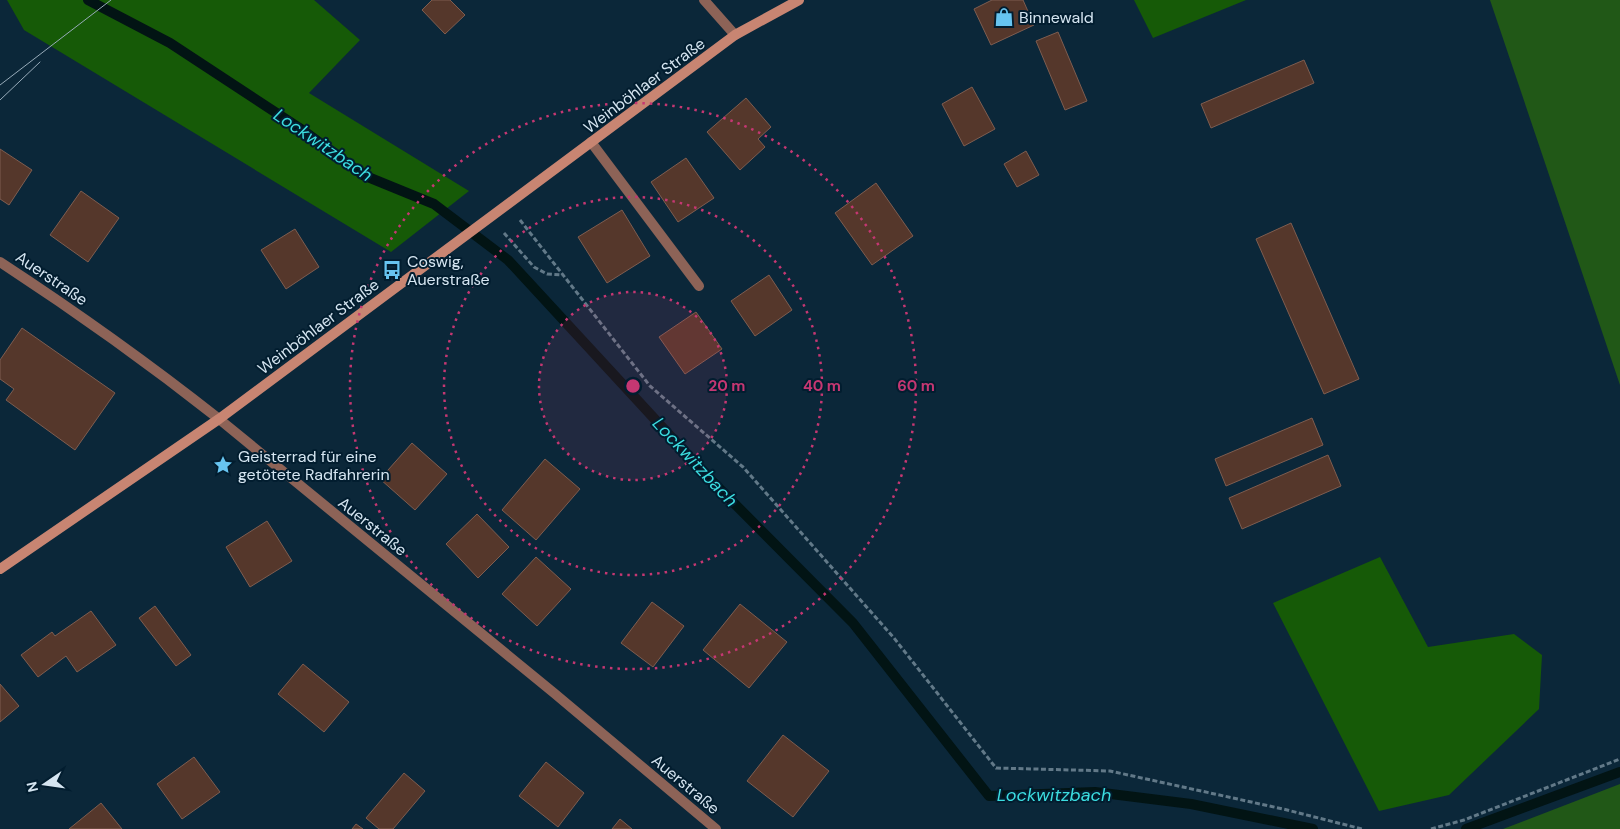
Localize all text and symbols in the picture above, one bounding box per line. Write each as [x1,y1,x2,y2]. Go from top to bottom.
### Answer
shop icon: Binnewald [993,6,1015,28]
place label: Binnewald [1019,7,1094,28]
street label: Weinböhlaer Straße [579,33,709,138]
water label: Lockwitzbach [269,103,377,187]
street label: Auerstraße [12,247,92,310]
place label: Coswig, Auerstraße [407,251,490,290]
bus stop icon: Coswig, Auerstraße [381,259,403,281]
street label: Weinböhlaer Straße [253,274,383,379]
text: 20 m [709,376,745,396]
text: 40 m [803,376,841,396]
text: 60 m [897,376,935,396]
centre of rings [624,377,642,395]
water label: Lockwitzbach [647,412,743,512]
place label: Geisterrad für eine getötete Radfahrerin [238,446,390,485]
place icon: Geisterrad für eine getötete Radfahrerin [212,454,234,476]
street label: Auerstraße [334,492,411,561]
street label: Auerstraße [647,750,724,819]
north arrow [20,759,70,809]
text: N [22,780,42,794]
water label: Lockwitzbach [997,783,1111,807]

